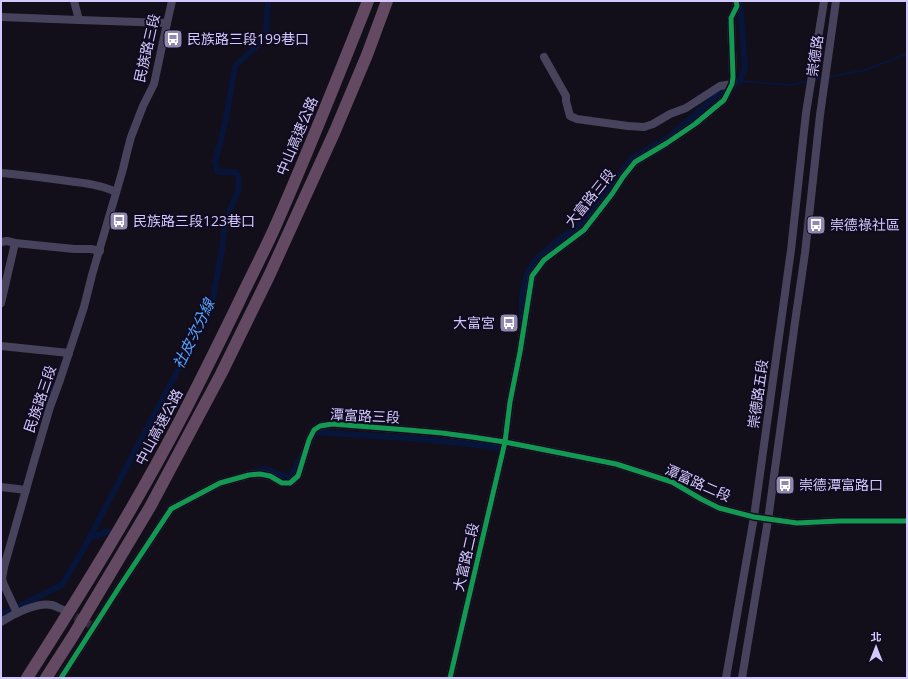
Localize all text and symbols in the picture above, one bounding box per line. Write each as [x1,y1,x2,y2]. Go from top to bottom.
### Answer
street label: 民族路三段 [129,12,164,84]
bus stop icon: 民族路三段199巷口 [162,28,184,50]
place label: 民族路三段199巷口 [187,29,309,48]
street label: 崇德路 [802,34,827,78]
street label: 中山高速公路 [271,93,322,178]
street label: 大富路三段 [560,165,619,231]
bus stop icon: 民族路三段123巷口 [108,210,130,232]
place label: 民族路三段123巷口 [133,211,255,230]
bus stop icon: 崇德祿社區 [805,214,827,236]
place label: 崇德祿社區 [830,215,900,234]
water label: 社皮次分線 [168,294,219,372]
bus stop icon: 大富宮 [498,312,520,334]
place label: 大富宮 [453,313,495,332]
street label: 崇德路五段 [743,358,772,430]
street label: 民族路三段 [19,363,60,435]
street label: 中山高速公路 [130,385,187,468]
street label: 潭富路三段 [330,404,400,427]
street label: 潭富路二段 [662,460,734,505]
bus stop icon: 崇德潭富路口 [774,474,796,496]
place label: 崇德潭富路口 [799,475,883,494]
street label: 大富路二段 [448,521,483,593]
north arrow [856,627,896,667]
text: 北 [871,629,882,644]

